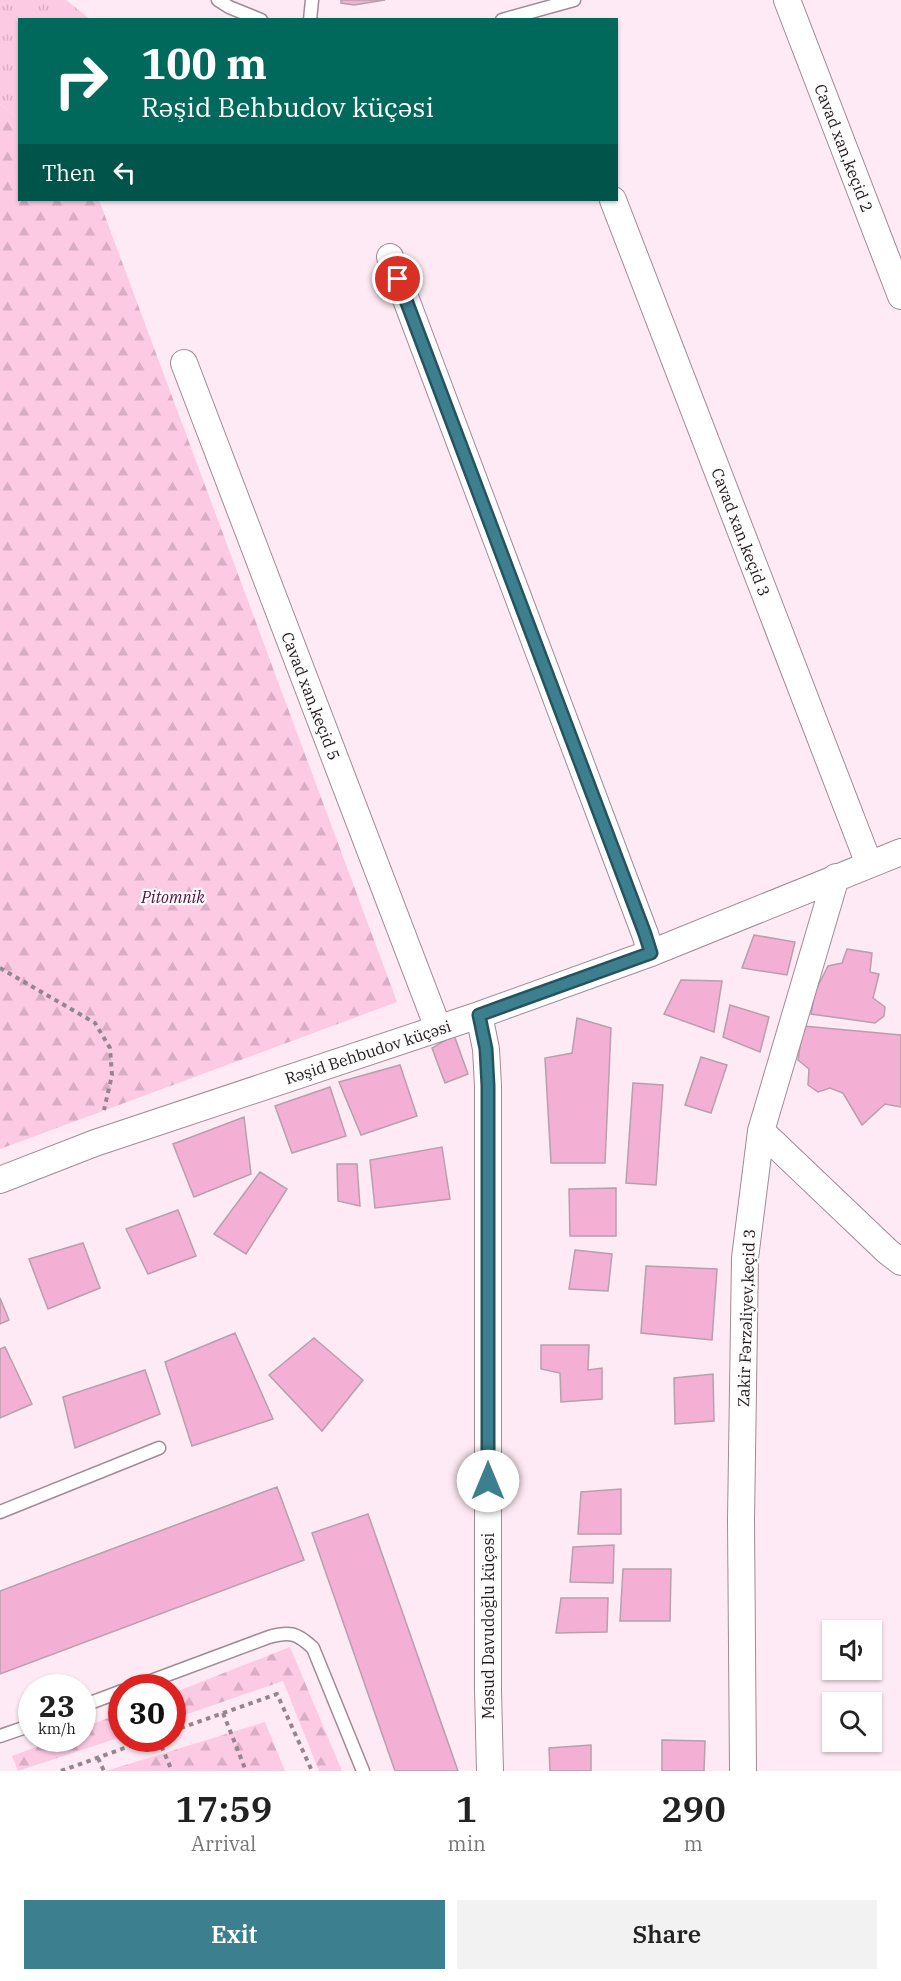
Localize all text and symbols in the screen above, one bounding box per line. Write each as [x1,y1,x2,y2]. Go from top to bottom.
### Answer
text: 100 m [141,36,267,91]
icon: right [42,42,120,120]
street label: Cavad xan,keçid 2 [810,81,878,215]
text: Rəşid Behbudov küçəsi [141,89,434,124]
icon: left [108,156,141,189]
text: Then [42,158,96,187]
pin [372,253,423,304]
icon: arrive [381,262,414,295]
street label: Cavad xan,keçid 3 [707,465,775,599]
street label: Cavad xan,keçid 5 [277,629,345,763]
park label: Pitomnik [140,887,205,907]
street label: Rəşid Behbudov küçəsi [282,1016,454,1088]
street label: Zakir Fərzəliyev,keçid 3 [733,1229,759,1407]
position arrow [456,1449,520,1513]
street label: Məsud Davudoğlu küçəsi [478,1533,498,1719]
map controls [822,1620,882,1752]
button: sound [822,1620,882,1680]
speed limit sign: 30 [108,1674,186,1752]
text: 23 [39,1686,75,1725]
button: search [822,1692,882,1752]
text: km/h [38,1719,76,1738]
text: 17:59 [175,1785,272,1832]
text: 1 [456,1785,477,1832]
text: 290 [661,1785,726,1832]
text: Arrival [191,1830,256,1857]
text: min [448,1830,486,1857]
text: m [684,1830,703,1857]
button: Exit [24,1900,445,1969]
button: Share [457,1900,877,1969]

